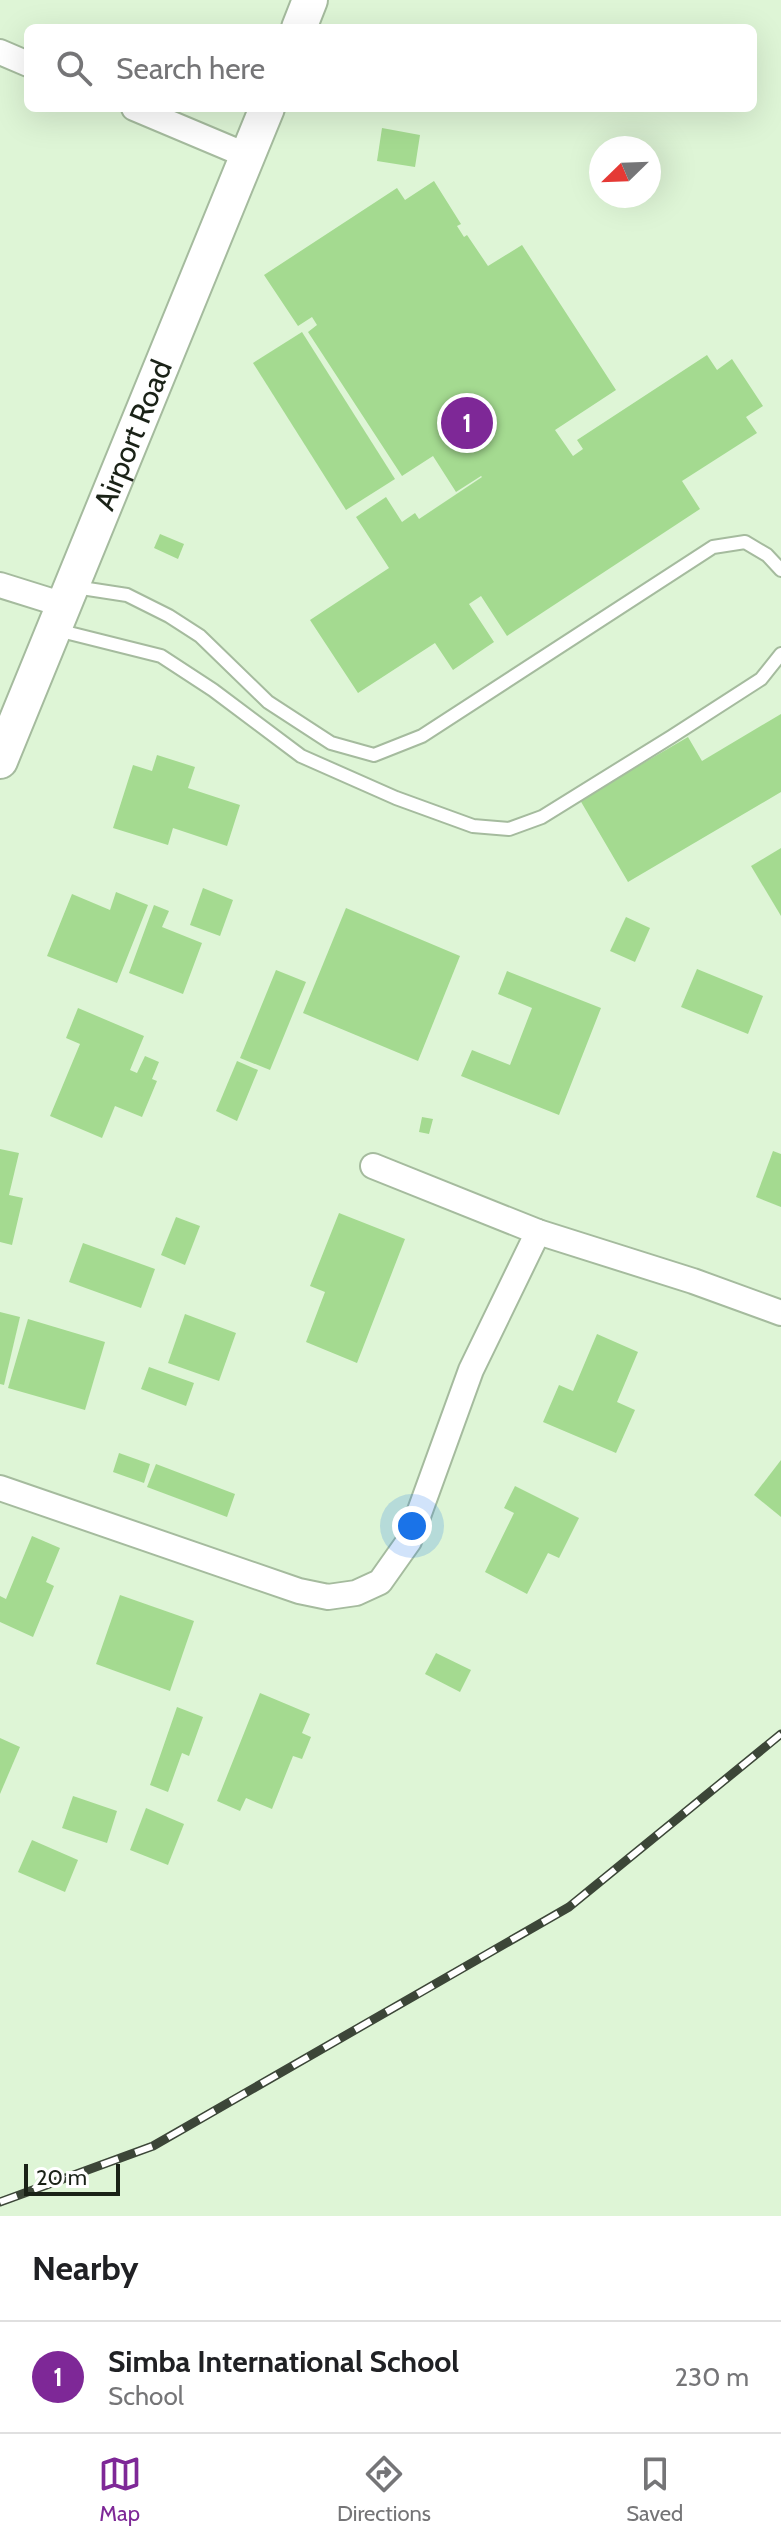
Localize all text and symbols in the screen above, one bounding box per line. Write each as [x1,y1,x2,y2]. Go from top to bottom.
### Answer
search box [24,24,757,112]
icon: search [52,46,96,90]
text: Search here [116,50,265,87]
north arrow [589,136,661,208]
street label: Airport Road [86,354,180,516]
pin: 1 [441,393,493,453]
your location [392,1506,432,1546]
scale bar [24,2160,120,2196]
text: 20 m [36,2164,87,2191]
text: Nearby [32,2247,139,2289]
text: Simba International School [108,2343,459,2380]
text: 1 [53,2361,63,2393]
text: 230 m [675,2361,749,2393]
text: School [108,2380,184,2412]
tab: Map [98,2452,142,2527]
tab: Directions [337,2452,431,2527]
tab: Saved [626,2452,683,2527]

